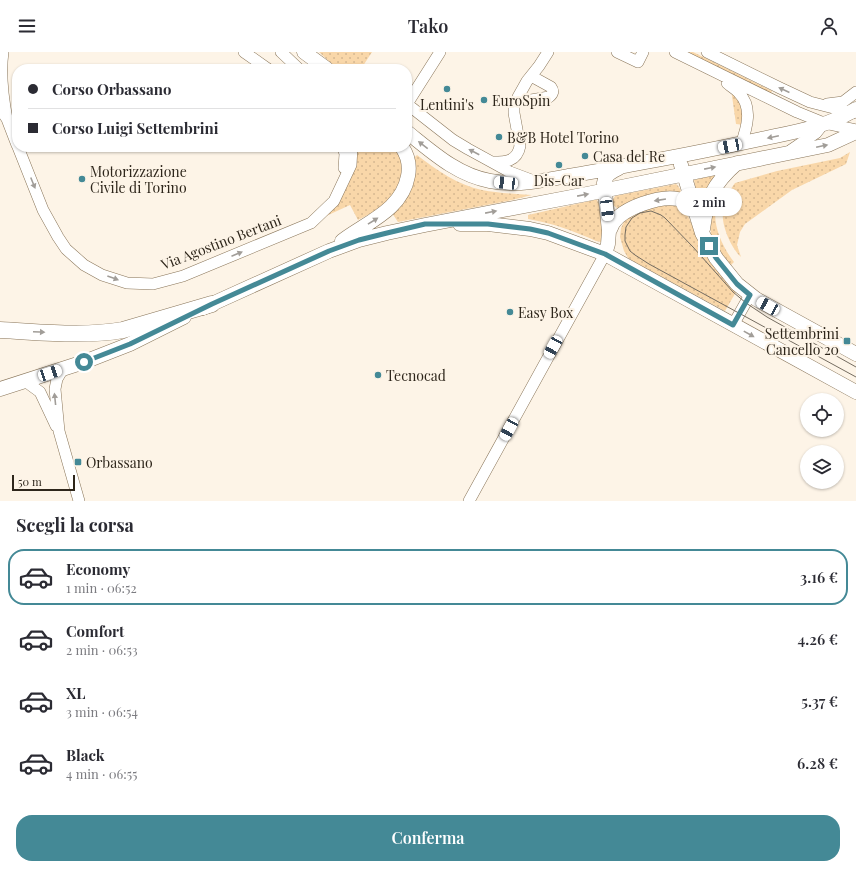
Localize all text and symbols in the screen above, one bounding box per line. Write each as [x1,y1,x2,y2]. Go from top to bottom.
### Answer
text: Tako [408,14,448,38]
icon: menu [16,15,38,37]
icon: person [818,15,840,37]
text: Corso Orbassano [52,79,171,99]
marker: Lentini's [442,84,452,94]
one-way arrow [779,87,790,93]
place label: EuroSpin [492,91,551,110]
place label: Lentini's [420,95,474,114]
marker: EuroSpin [479,95,489,105]
text: Corso Luigi Settembrini [52,118,218,138]
place label: B&B Hotel Torino [507,128,619,147]
marker: B&B Hotel Torino [494,132,504,142]
one-way arrow [766,134,779,140]
car [717,138,743,154]
one-way arrow [418,141,429,150]
one-way arrow [816,142,828,148]
place label: Casa del Re [593,147,665,166]
one-way arrow [469,149,480,156]
marker: Casa del Re [580,151,590,161]
marker: Dis-Car [554,160,564,170]
place label: Motorizzazione Civile di Torino [90,162,187,197]
one-way arrow [704,165,716,171]
place label: Dis-Car [534,171,585,190]
marker: Motorizzazione Civile di Torino [77,174,87,184]
car [493,176,519,190]
one-way arrow [30,178,36,190]
callout: 2 min [676,188,742,216]
one-way arrow [576,192,589,198]
text: 2 min [692,193,726,210]
car [600,196,614,222]
one-way arrow [654,197,667,203]
one-way arrow [485,209,497,215]
street label: Via Agostino Bertani [157,210,284,274]
one-way arrow [368,217,378,225]
route end [700,237,718,255]
one-way arrow [231,250,243,256]
one-way arrow [107,276,119,282]
car [755,295,781,317]
place label: Easy Box [518,303,574,322]
marker: Easy Box [505,307,515,317]
place label: Settembrini Cancello 20 [765,324,839,359]
one-way arrow [33,329,46,335]
one-way arrow [744,331,755,337]
car [542,334,564,360]
marker: Settembrini Cancello 20 [842,336,852,346]
route start [75,353,93,371]
car [37,364,63,382]
place label: Tecnocad [386,366,446,385]
marker: Tecnocad [373,370,383,380]
one-way arrow [52,393,59,405]
map controls [800,393,844,489]
button: locate [800,393,844,437]
car [498,416,520,442]
button: layers [800,445,844,489]
place label: Orbassano [86,453,153,472]
marker: Orbassano [73,457,83,467]
scale bar [12,473,75,492]
text: 50 m [18,474,42,489]
text: Scegli la corsa [16,513,134,537]
icon: car [18,559,54,595]
text: Economy [66,559,130,579]
text: 3.16 € [800,567,838,587]
text: 1 min · 06:52 [66,579,137,596]
icon: car [18,621,54,657]
text: Comfort [66,621,124,641]
text: 4.26 € [798,629,838,649]
text: 2 min · 06:53 [66,641,138,658]
icon: car [18,683,54,719]
text: XL [66,683,86,703]
text: 5.37 € [801,691,838,711]
text: 3 min · 06:54 [66,703,138,720]
icon: car [18,745,54,781]
text: Black [66,745,105,765]
text: 6.28 € [797,753,838,773]
text: 4 min · 06:55 [66,765,137,782]
button: Conferma [16,815,840,861]

